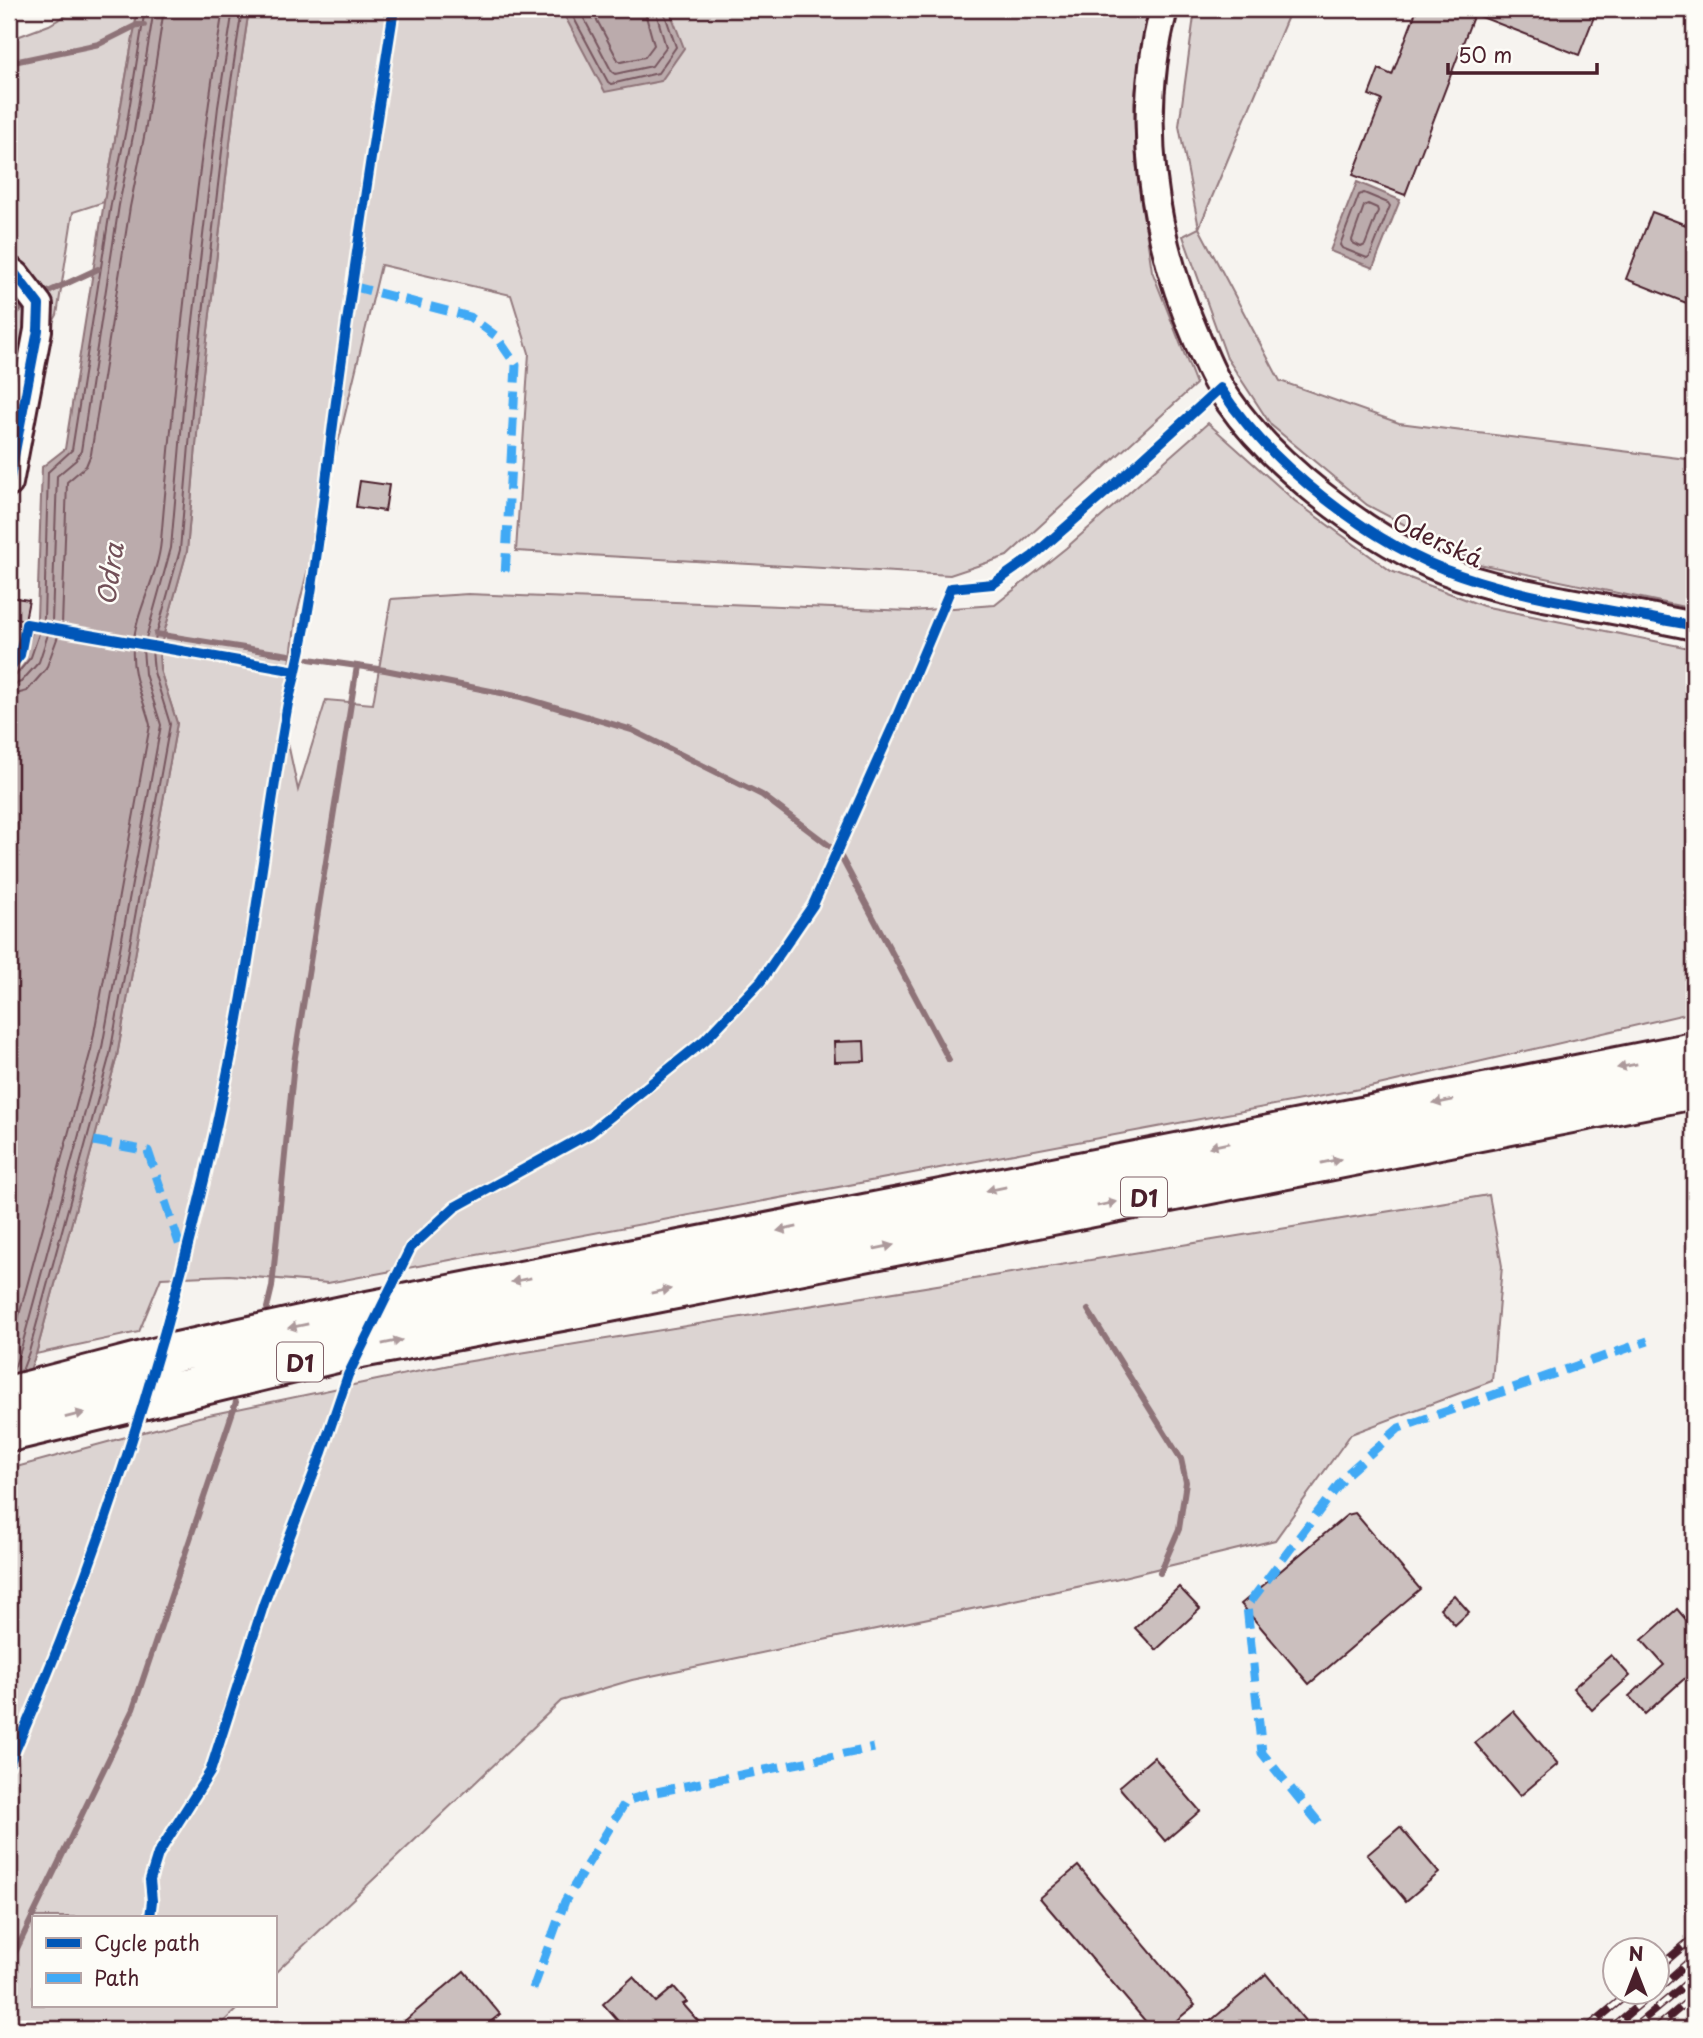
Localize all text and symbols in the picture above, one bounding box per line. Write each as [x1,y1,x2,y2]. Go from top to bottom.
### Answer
scale bar [1448,32,1596,76]
text: 50 m [1458,38,1512,70]
street label: Oderská [1387,502,1489,576]
water label: Odra [85,540,133,608]
one-way arrow [1616,1061,1638,1072]
one-way arrow [1432,1097,1454,1108]
one-way arrow [1208,1139,1230,1150]
one-way arrow [1320,1155,1342,1166]
road number: D1 [1121,1178,1167,1216]
one-way arrow [985,1183,1007,1194]
one-way arrow [1096,1198,1118,1209]
one-way arrow [776,1224,798,1235]
one-way arrow [873,1241,895,1252]
one-way arrow [510,1275,532,1286]
one-way arrow [650,1286,672,1297]
one-way arrow [287,1320,309,1331]
one-way arrow [381,1337,403,1348]
road number: D1 [277,1343,323,1382]
one-way arrow [64,1409,86,1420]
legend [32,1916,276,2007]
text: Cycle path [94,1926,200,1958]
north arrow [1602,1937,1672,2007]
text: N [1628,1939,1644,1967]
text: Path [94,1961,139,1993]

